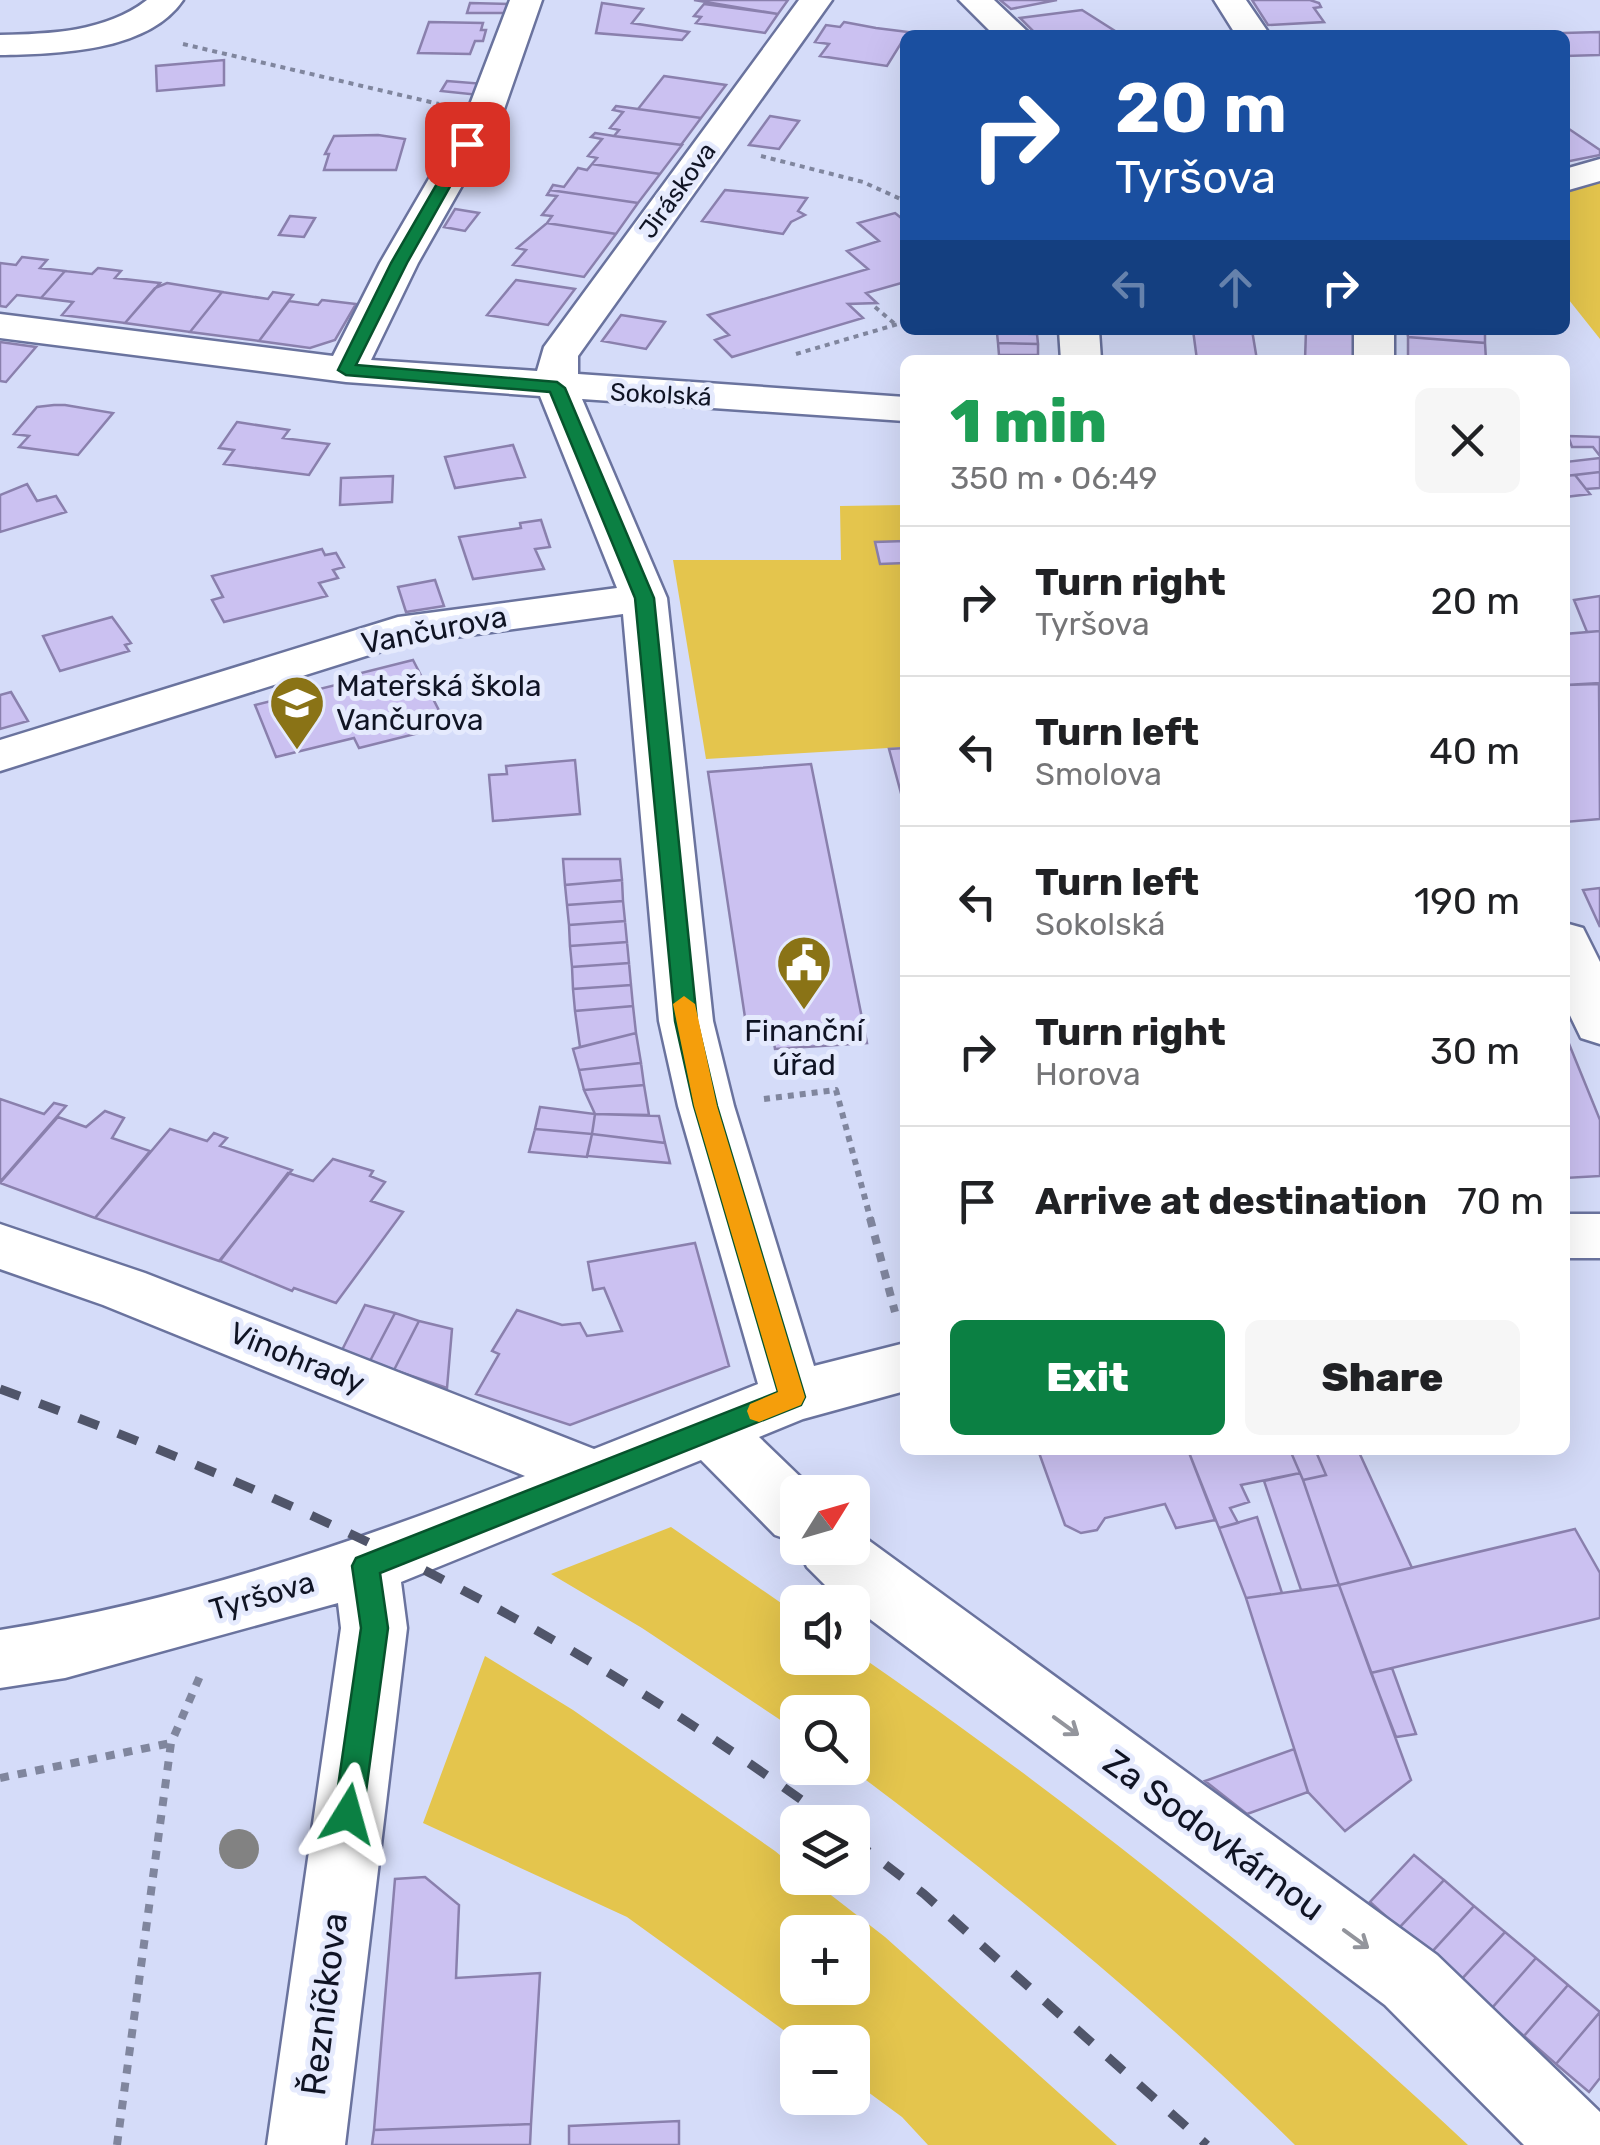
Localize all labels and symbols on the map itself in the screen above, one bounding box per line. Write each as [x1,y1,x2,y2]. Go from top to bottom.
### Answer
pin [425,102,510,187]
street label: Jiráskova [633,137,722,244]
street label: Sokolská [609,377,713,412]
street label: Vančurova [358,598,510,662]
place label: Mateřská škola Vančurova [336,668,542,738]
school or university icon: Mateřská škola Vančurova [267,673,327,752]
public building icon: Finanční úřad [774,933,834,1012]
place label: Finanční úřad [744,1013,866,1083]
street label: Vinohrady [224,1315,370,1401]
north arrow [780,1475,870,1565]
street label: Tyršova [205,1564,319,1628]
one-way arrow [1052,1715,1079,1736]
street label: Za Sodovkárnou [1095,1741,1333,1929]
position arrow [296,1762,400,1866]
street label: Řezníčkova [292,1910,356,2098]
one-way arrow [1342,1929,1369,1950]

